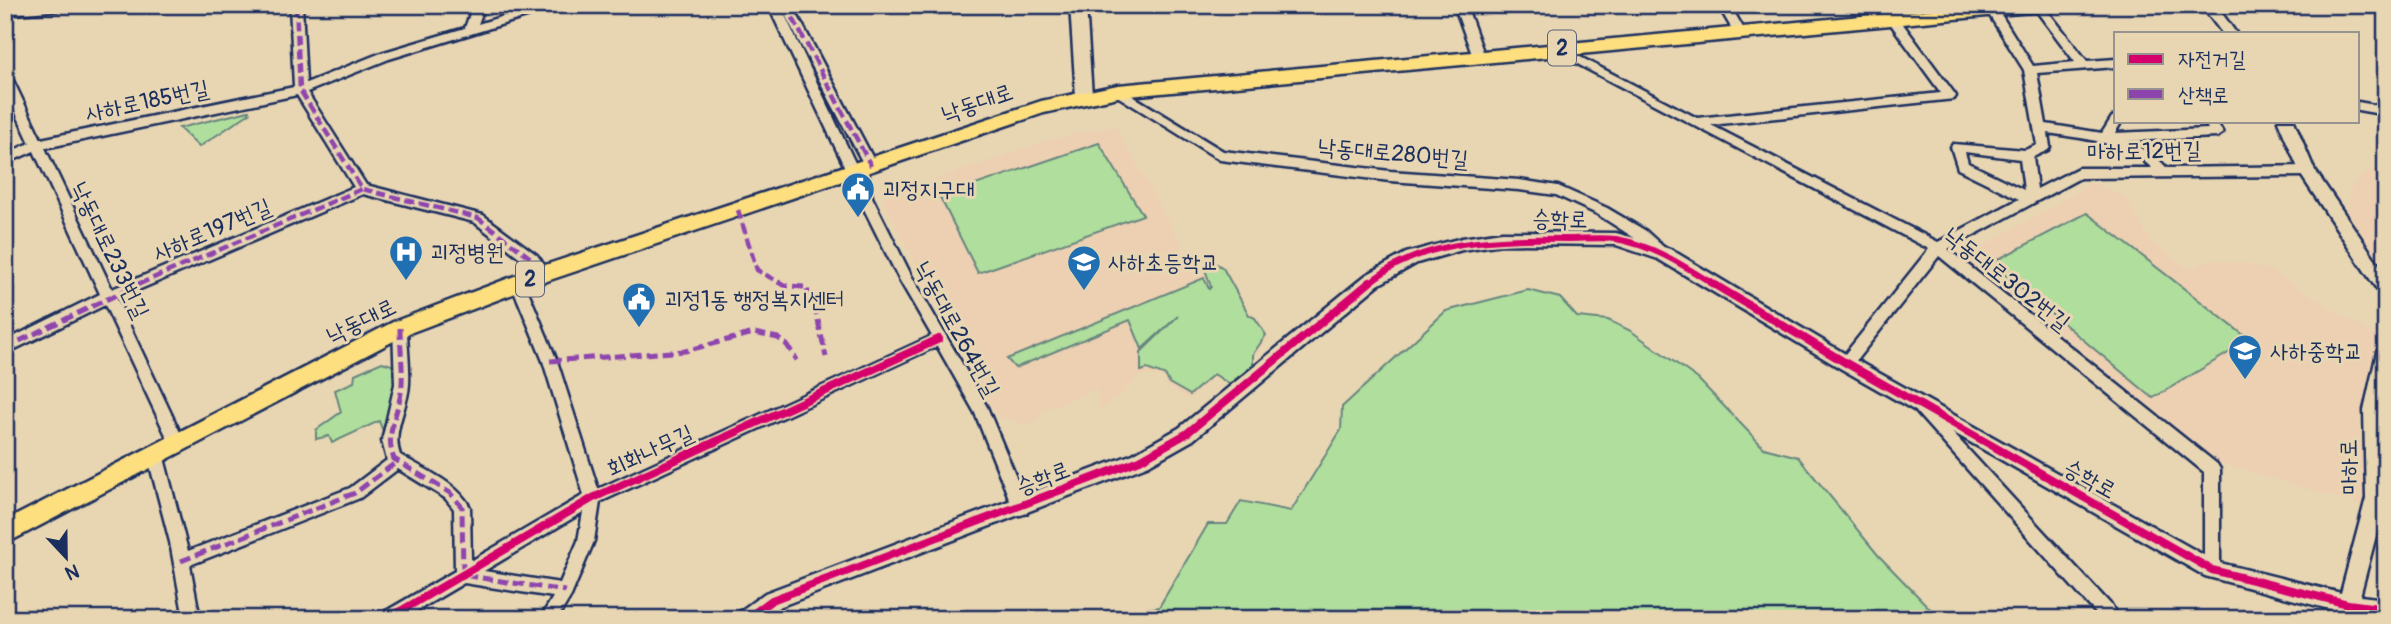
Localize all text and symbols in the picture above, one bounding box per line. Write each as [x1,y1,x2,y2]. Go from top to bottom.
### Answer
road number: 2 [1548,30,1576,66]
legend [2114,32,2360,122]
text: 자전거길 [2178,46,2246,73]
street label: 사하로185번길 [83,74,211,128]
street label: 낙동대로 [937,77,1017,129]
text: 산책로 [2178,82,2229,109]
street label: 낙동대로280번길 [1316,132,1470,174]
street label: 마하로12번길 [2087,136,2201,166]
public building icon: 괴정지구대 [839,170,877,219]
place label: 괴정지구대 [882,175,975,204]
street label: 낙동대로233번길 [64,177,156,323]
street label: 사하로197번길 [149,192,275,268]
street label: 승학로 [1532,204,1588,234]
street label: 낙동대로302번길 [1938,221,2076,337]
hospital icon: 괴정병원 [387,233,425,282]
place label: 괴정병원 [430,238,504,267]
school or university icon: 사하초등학교 [1065,243,1103,292]
place label: 사하초등학교 [1108,248,1219,277]
street label: 낙동대로264번길 [908,256,1006,402]
road number: 2 [516,262,544,296]
public building icon: 괴정1동 행정복지센터 [620,280,658,329]
place label: 괴정1동 행정복지센터 [664,285,845,314]
street label: 낙동대로 [321,292,401,350]
school or university icon: 사하중학교 [2226,332,2264,381]
place label: 사하중학교 [2270,337,2363,366]
street label: 회화나무길 [602,418,698,484]
street label: 마하로 [2334,439,2364,495]
street label: 승학로 [2059,453,2121,505]
street label: 승학로 [1012,455,1074,501]
north arrow [32,522,102,592]
text: N [61,558,82,585]

